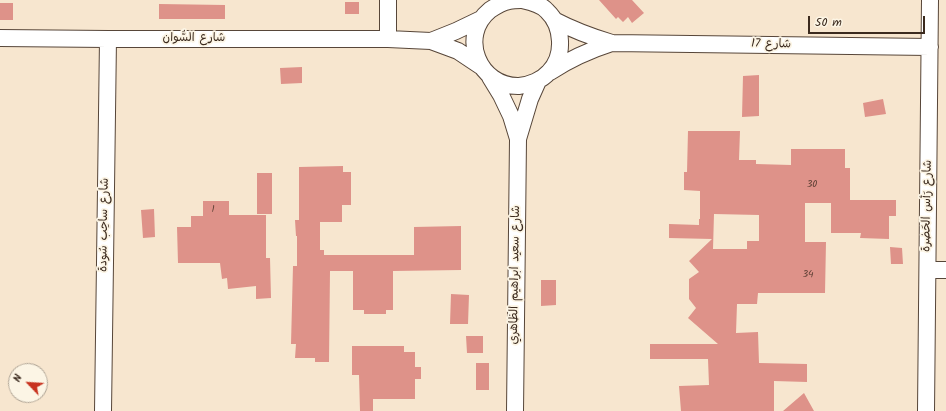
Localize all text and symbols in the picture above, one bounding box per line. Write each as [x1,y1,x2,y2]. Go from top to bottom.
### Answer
scale bar [810,8,927,34]
text: 50 m [815,13,842,32]
street label: شارع السُّوان [163,32,225,46]
street label: شارع 17 [751,37,791,53]
street label: شارع رَأس الحَضرة [920,160,936,252]
street label: شارع ساحِب سُودة [97,178,113,272]
house number: 30 [807,179,817,191]
house number: 1 [211,204,215,216]
street label: شارع سعيد ابراهيم الظاهري [508,205,524,345]
house number: 34 [802,269,814,281]
north arrow [8,363,48,403]
text: N [8,371,28,385]

